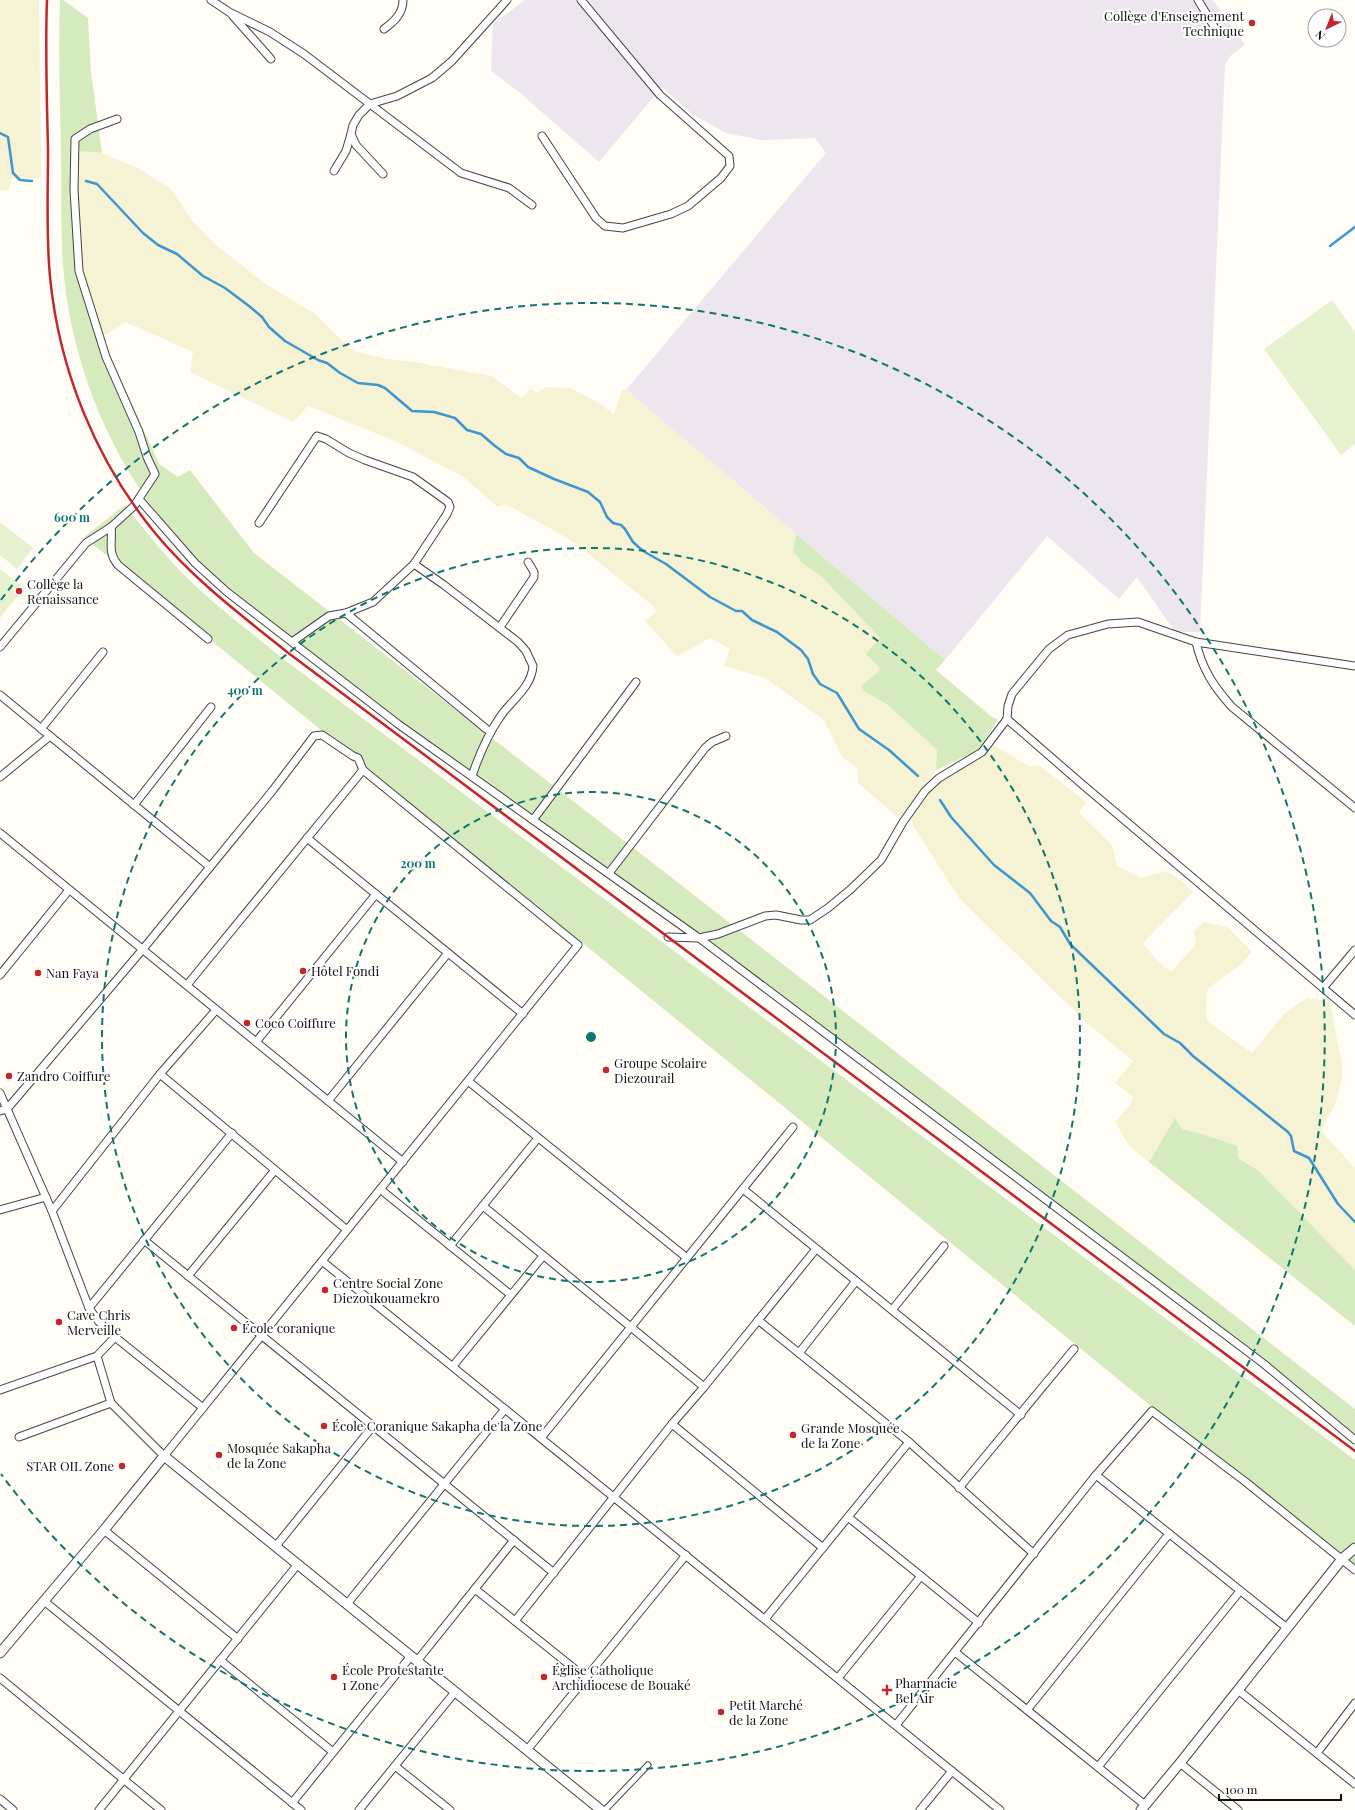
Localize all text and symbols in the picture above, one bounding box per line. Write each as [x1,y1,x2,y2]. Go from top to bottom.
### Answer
place label: Collège d'Enseignement Technique [1104,7,1244,39]
north arrow [1307,8,1347,48]
marker: Collège d'Enseignement Technique [1247,18,1257,28]
text: N [1312,27,1328,44]
text: 600 m [54,509,90,525]
place label: Collège la Renaissance [27,575,99,607]
marker: Collège la Renaissance [14,586,24,596]
text: 400 m [227,682,263,698]
text: 200 m [400,855,436,871]
place label: Hôtel Fondi [311,962,379,979]
place label: Nan Faya [46,964,99,981]
marker: Hôtel Fondi [298,966,308,976]
marker: Nan Faya [33,968,43,978]
place label: Coco Coiffure [255,1014,336,1031]
marker: Coco Coiffure [242,1018,252,1028]
centre of rings [584,1030,598,1044]
place label: Groupe Scolaire Diezourail [614,1054,708,1086]
marker: Groupe Scolaire Diezourail [601,1065,611,1075]
place label: Zandro Coiffure [17,1067,111,1084]
marker: Zandro Coiffure [4,1071,14,1081]
place label: Centre Social Zone Diezoukouamekro [333,1274,443,1306]
marker: Centre Social Zone Diezoukouamekro [320,1285,330,1295]
place label: Cave Chris Merveille [67,1306,131,1338]
marker: Cave Chris Merveille [54,1317,64,1327]
place label: École coranique [242,1319,336,1336]
marker: École coranique [229,1323,239,1333]
place label: École Coranique Sakapha de la Zone [332,1417,543,1434]
place label: Grande Mosquée de la Zone [801,1419,900,1451]
marker: École Coranique Sakapha de la Zone [319,1421,329,1431]
marker: Grande Mosquée de la Zone [788,1430,798,1440]
place label: Mosquée Sakapha de la Zone [227,1439,331,1471]
marker: Mosquée Sakapha de la Zone [214,1450,224,1460]
place label: STAR OIL Zone [26,1457,114,1474]
marker: STAR OIL Zone [117,1461,127,1471]
place label: École Protestante 1 Zone [342,1661,444,1693]
place label: Église Catholique Archidiocese de Bouaké [551,1661,691,1693]
marker: École Protestante 1 Zone [329,1672,339,1682]
marker: Église Catholique Archidiocese de Bouaké [539,1672,549,1682]
place label: Pharmacie Bel Air [895,1674,958,1706]
marker: Pharmacie Bel Air [882,1685,892,1695]
place label: Petit Marché de la Zone [729,1696,803,1728]
marker: Petit Marché de la Zone [716,1707,726,1717]
scale bar [1219,1776,1341,1802]
text: 100 m [1225,1781,1258,1797]

